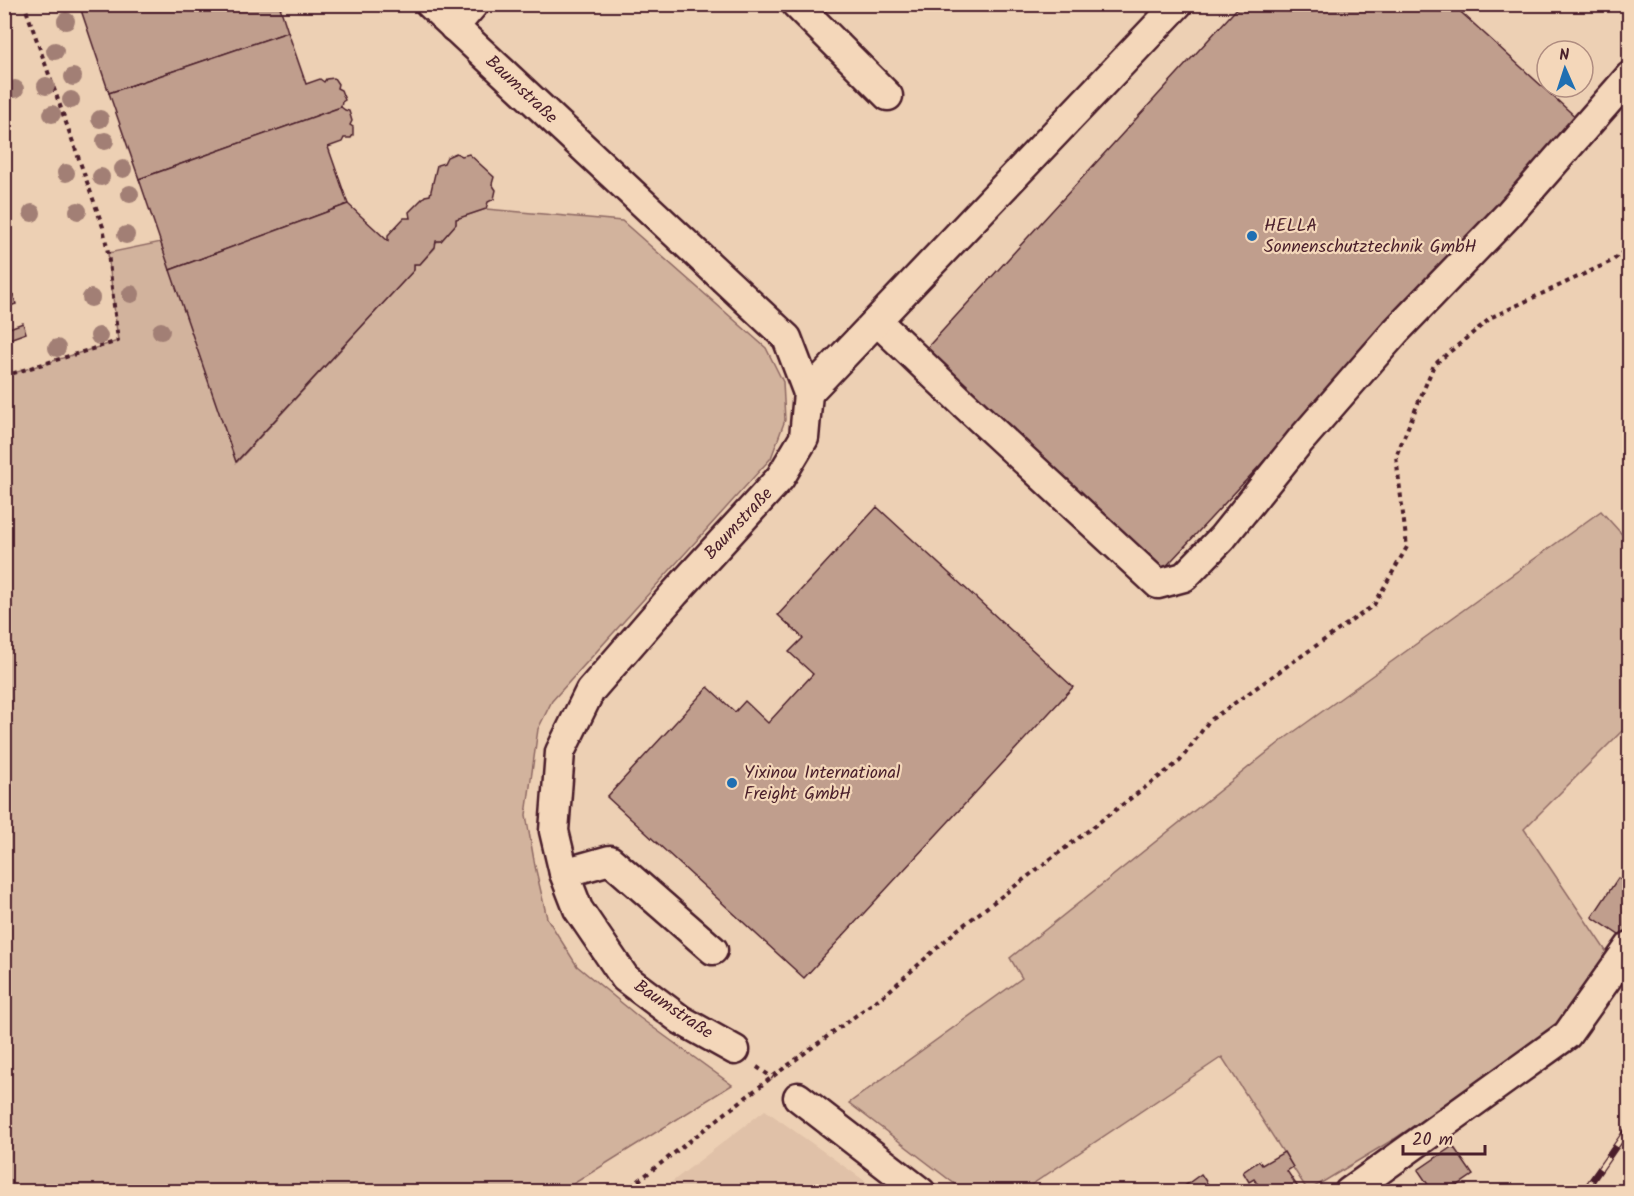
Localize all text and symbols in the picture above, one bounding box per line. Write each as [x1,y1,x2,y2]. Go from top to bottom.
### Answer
north arrow [1535,39,1595,99]
text: N [1559,43,1570,68]
street label: Baumstraße [478,49,564,131]
place label: HELLA Sonnenschutztechnik GmbH [1264,212,1477,262]
marker: HELLA Sonnenschutztechnik GmbH [1245,229,1259,243]
street label: Baumstraße [698,481,780,567]
place label: Yixinou International Freight GmbH [744,759,901,809]
marker: Yixinou International Freight GmbH [725,776,739,790]
street label: Baumstraße [627,973,719,1047]
scale bar [1403,1118,1486,1156]
text: 20 m [1412,1126,1453,1155]

